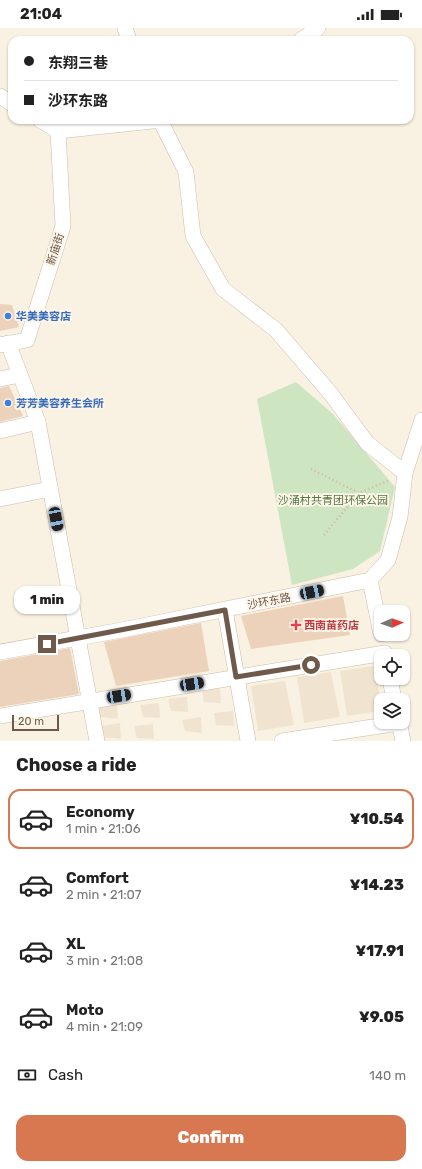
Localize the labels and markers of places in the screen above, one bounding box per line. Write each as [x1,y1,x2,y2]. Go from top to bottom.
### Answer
place label: 华美美容店 [16,310,71,323]
marker: 华美美容店 [3,311,13,321]
place label: 芳芳美容养生会所 [16,397,104,410]
marker: 芳芳美容养生会所 [3,398,13,408]
place label: 西南苗药店 [304,619,359,632]
marker: 西南苗药店 [291,620,301,630]

